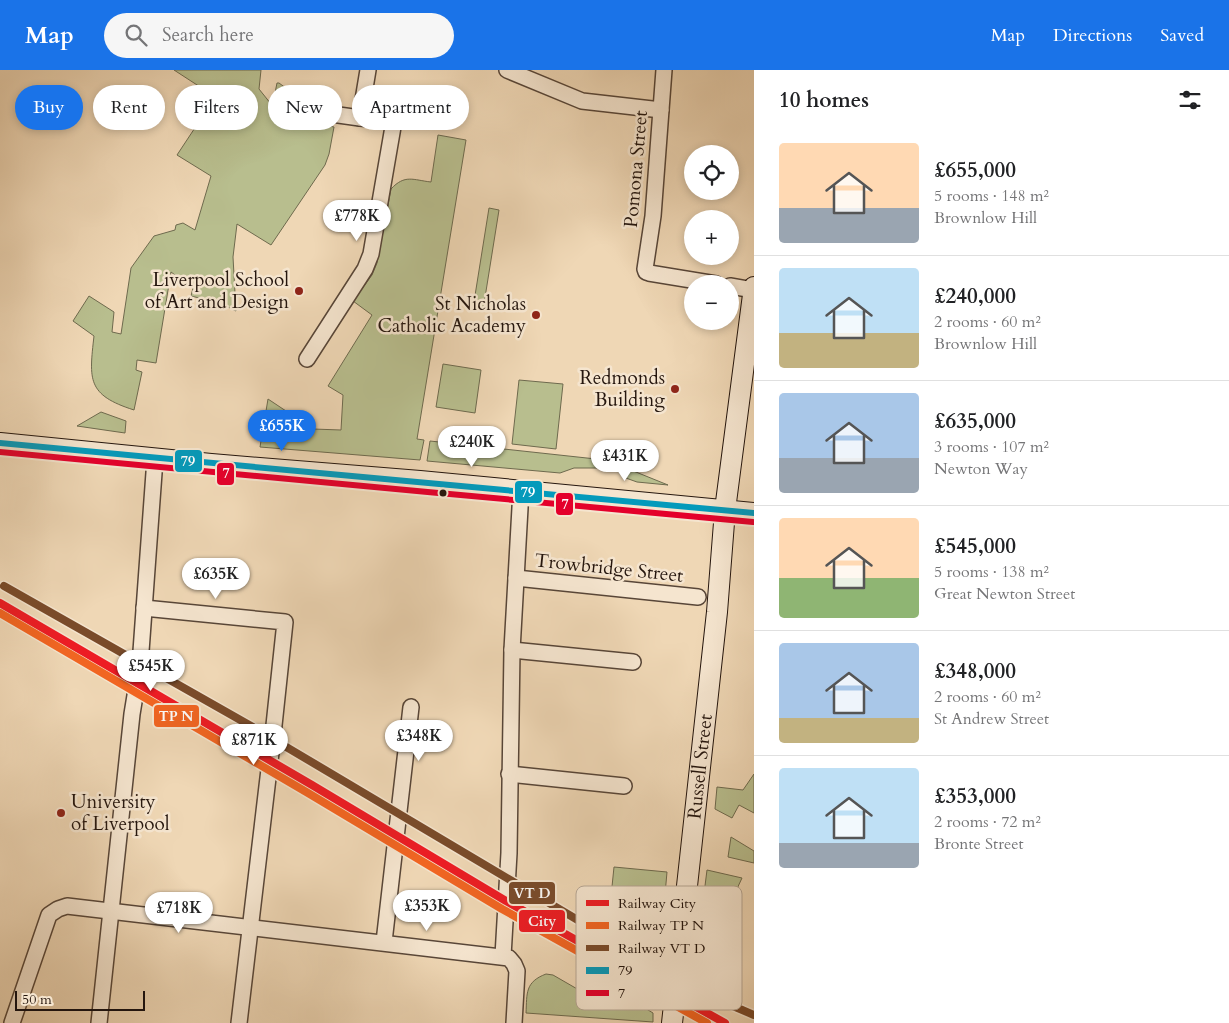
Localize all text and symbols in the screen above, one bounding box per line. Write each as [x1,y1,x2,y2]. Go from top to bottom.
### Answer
search box [104,13,454,58]
text: Map [25,19,74,52]
icon: search [122,21,150,49]
text: Search here [162,22,254,48]
text: Map [991,23,1025,48]
text: Directions [1053,23,1132,48]
text: Saved [1160,23,1204,48]
chip: Buy [15,85,83,130]
chip: Rent [93,85,165,130]
chip: Filters [175,85,258,130]
chip: New [268,85,342,130]
chip: Apartment [352,85,469,130]
text: 10 homes [779,86,869,115]
icon: filters [1176,86,1204,114]
street label: Pomona Street [618,109,654,229]
map controls [684,145,739,330]
button: locate [684,145,739,200]
text: £655,000 [934,156,1016,185]
icon: home [819,163,879,223]
text: 5 rooms · 148 m² [934,185,1049,207]
pin: £778K [322,200,392,242]
text: £778K [334,205,380,227]
text: Brownlow Hill [934,207,1037,229]
button: + [684,210,739,265]
place label: Liverpool School of Art and Design [145,267,289,315]
button: − [684,275,739,330]
text: £240,000 [934,282,1016,311]
marker: Liverpool School of Art and Design [293,285,305,297]
icon: home [819,288,879,348]
place label: St Nicholas Catholic Academy [377,291,526,339]
marker: St Nicholas Catholic Academy [530,309,542,321]
text: 2 rooms · 60 m² [934,311,1041,333]
text: Brownlow Hill [934,333,1037,355]
place label: Redmonds Building [579,365,665,413]
marker: Redmonds Building [669,383,681,395]
text: £635,000 [934,407,1016,436]
pin: £655K [247,410,317,452]
icon: home [819,413,879,473]
text: £655K [259,415,305,437]
pin: £240K [437,426,507,468]
text: £240K [449,431,495,453]
text: 3 rooms · 107 m² [934,436,1049,458]
pin: £431K [590,440,660,482]
text: £431K [602,445,648,467]
line badge: 79 [174,449,203,473]
text: 79 [181,452,195,471]
text: Newton Way [934,458,1028,480]
line badge: 7 [216,462,235,486]
text: 7 [222,464,230,483]
line badge: 79 [514,480,543,504]
text: 79 [521,483,535,502]
unlabelled marker [438,488,448,498]
line badge: 7 [555,492,574,516]
text: 7 [561,495,569,514]
text: £545,000 [934,532,1016,561]
icon: home [819,538,879,598]
street label: Trowbridge Street [534,547,684,589]
pin: £635K [181,558,251,600]
text: 5 rooms · 138 m² [934,561,1049,583]
text: £635K [193,563,239,585]
text: Great Newton Street [934,583,1075,605]
pin: £545K [116,650,186,692]
text: £545K [128,655,174,677]
text: £348,000 [934,657,1016,686]
icon: home [819,663,879,723]
text: 2 rooms · 60 m² [934,686,1041,708]
line badge: TP N [153,704,200,728]
text: TP N [158,707,194,726]
text: St Andrew Street [934,708,1049,730]
street label: Russell Street [681,713,719,820]
pin: £348K [384,720,454,762]
pin: £871K [219,724,289,766]
text: £348K [396,725,442,747]
text: £871K [231,729,277,751]
text: £353,000 [934,782,1016,811]
icon: home [819,788,879,848]
place label: University of Liverpool [71,789,170,837]
marker: University of Liverpool [55,807,67,819]
text: 2 rooms · 72 m² [934,811,1041,833]
text: Bronte Street [934,833,1024,855]
line badge: VT D [508,881,556,905]
text: VT D [514,884,550,903]
legend [576,886,742,1010]
pin: £353K [392,890,462,932]
pin: £718K [144,892,214,934]
text: Railway City [618,894,697,913]
text: £353K [404,895,450,917]
text: £718K [156,897,202,919]
line badge: City [518,909,566,933]
text: City [528,912,556,931]
text: Railway TP N [618,916,704,935]
text: Railway VT D [618,939,705,958]
text: 79 [618,961,632,980]
text: 7 [618,984,625,1003]
scale bar [15,988,145,1011]
text: 50 m [22,990,52,1009]

